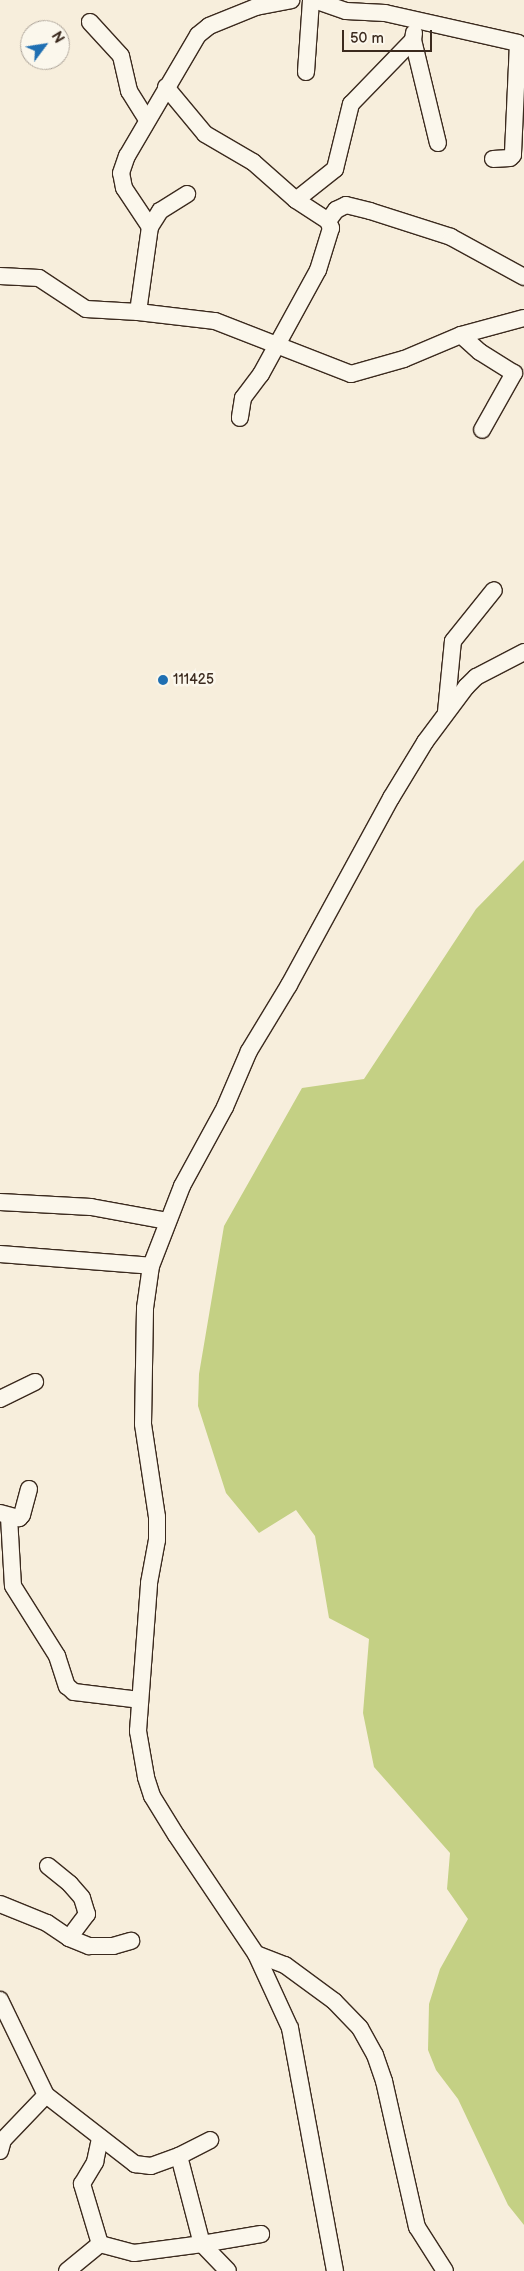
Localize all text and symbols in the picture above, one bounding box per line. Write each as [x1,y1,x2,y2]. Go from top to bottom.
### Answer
north arrow [20,20,70,70]
scale bar [344,20,434,52]
text: N [47,29,67,46]
text: 50 m [350,29,384,48]
place label: 111425 [173,672,214,688]
marker: 111425 [157,674,169,686]

